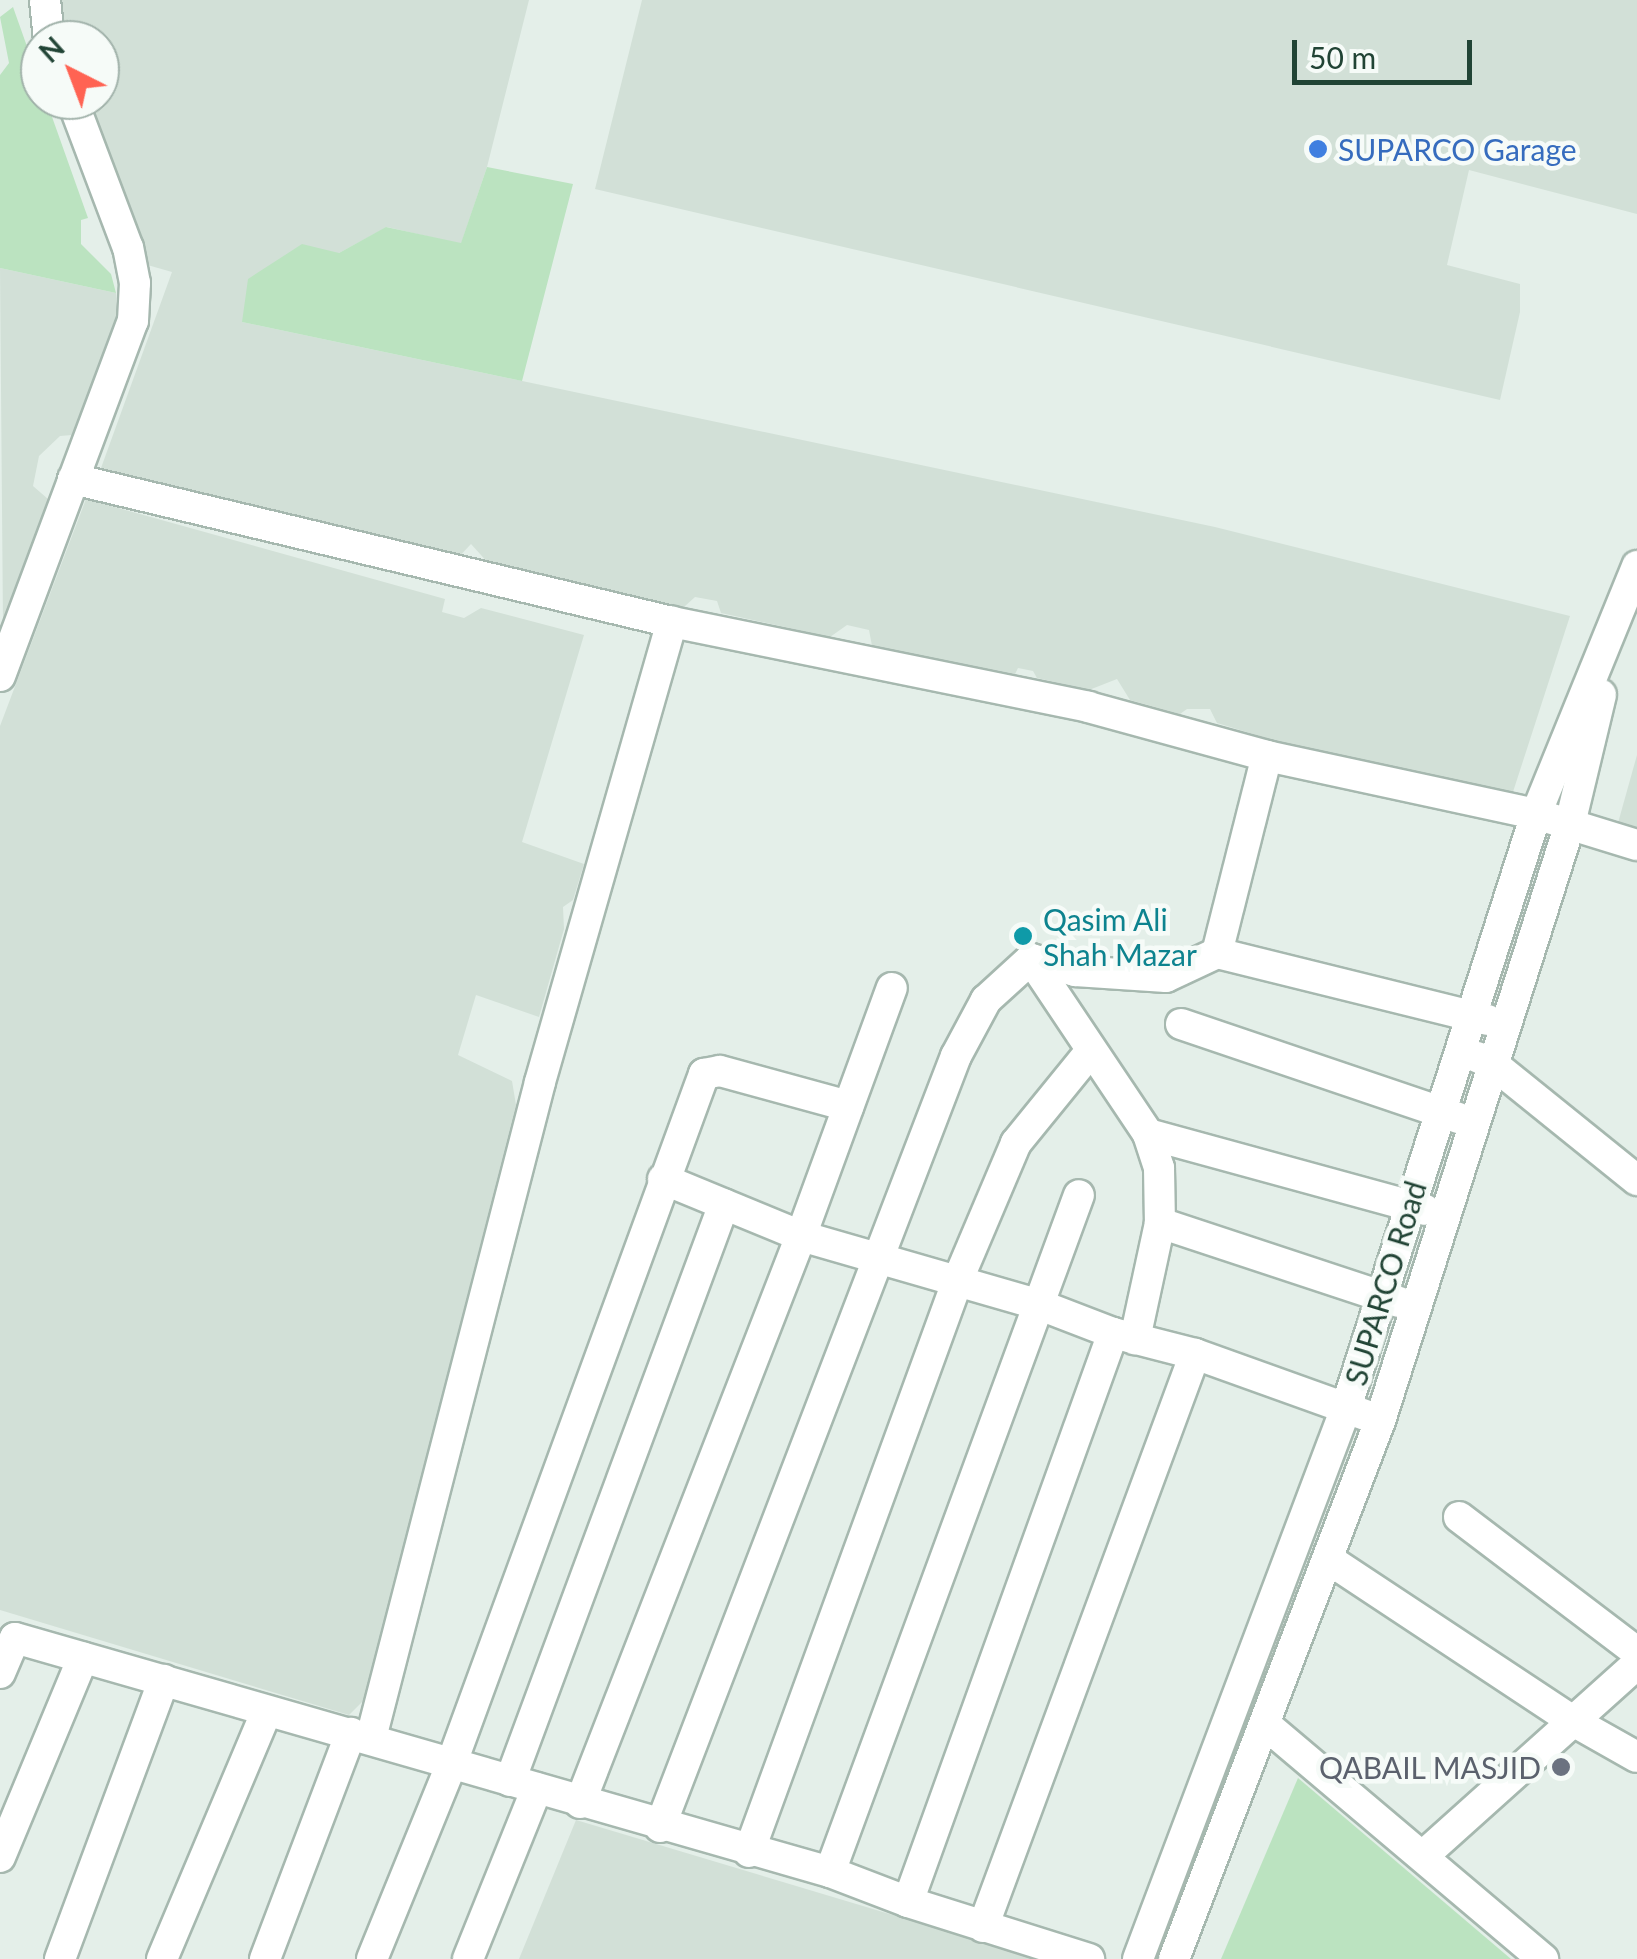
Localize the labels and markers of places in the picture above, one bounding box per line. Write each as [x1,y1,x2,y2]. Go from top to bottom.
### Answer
place label: SUPARCO Garage [1338,131,1577,167]
marker: SUPARCO Garage [1307,138,1329,160]
place label: Qasim Ali Shah Mazar [1043,901,1197,972]
marker: Qasim Ali Shah Mazar [1012,925,1034,947]
place label: QABAIL MASJID [1318,1749,1541,1785]
marker: QABAIL MASJID [1550,1756,1572,1778]

